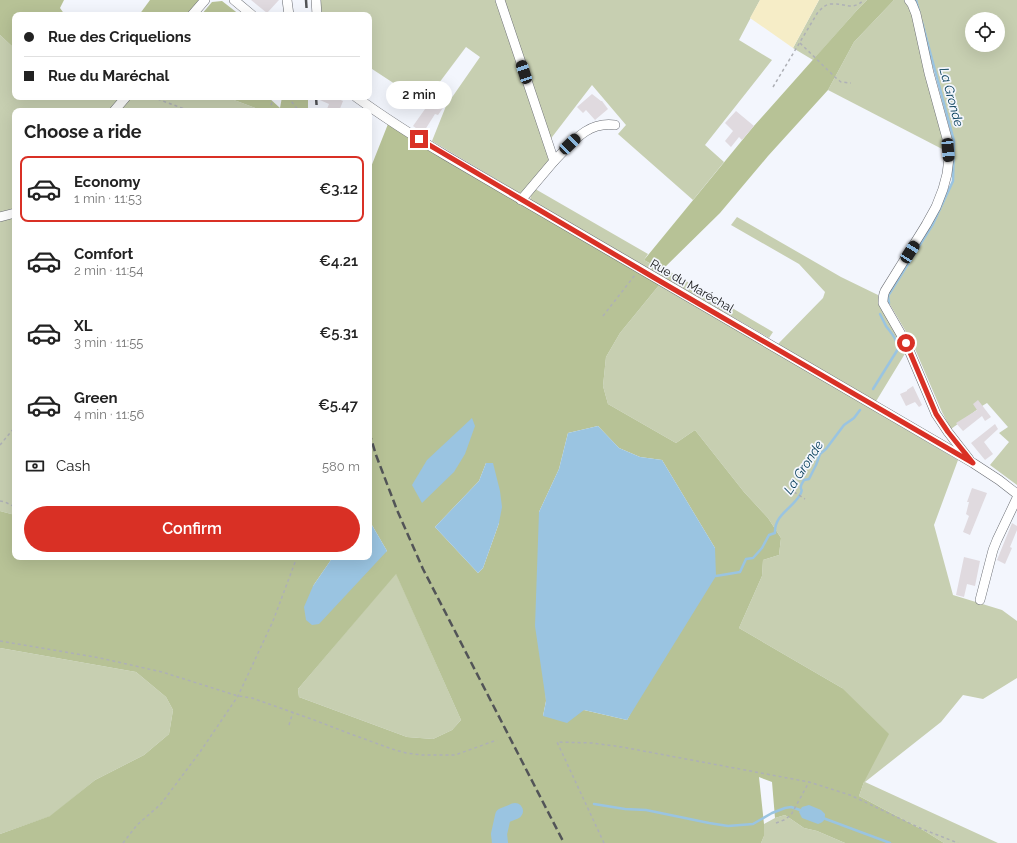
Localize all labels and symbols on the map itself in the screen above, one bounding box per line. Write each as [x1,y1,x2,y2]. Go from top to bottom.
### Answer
car [515,59,533,85]
water label: La Gronde [936,66,967,128]
callout: 2 min [386,81,452,109]
route end [410,130,428,148]
car [557,131,583,157]
car [941,138,955,162]
car [898,239,922,265]
street label: Rue du Maréchal [648,256,737,316]
route start [897,334,915,352]
water label: La Gronde [781,438,826,497]

